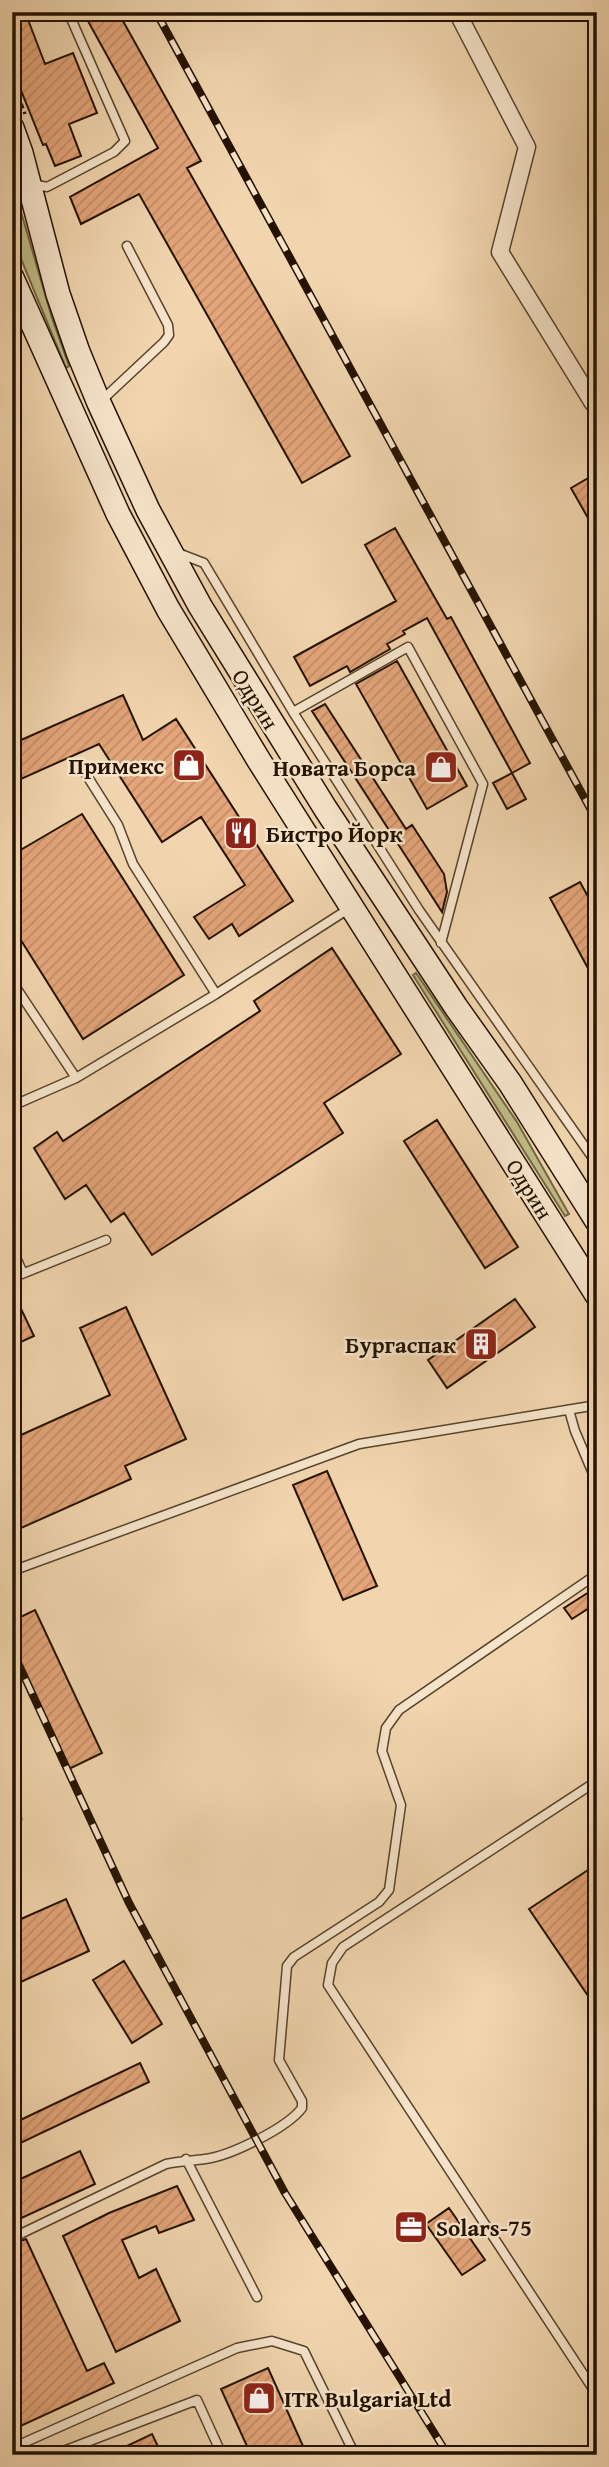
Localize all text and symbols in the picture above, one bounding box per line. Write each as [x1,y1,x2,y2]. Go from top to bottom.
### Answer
street label: Одрин [225,662,287,736]
shop icon: Примекс [170,746,208,784]
shop icon: Новата Борса [422,748,460,786]
place label: Примекс [69,749,164,782]
place label: Новата Борса [273,751,416,784]
restaurant icon: Бистро Йорк [222,814,260,852]
place label: Бистро Йорк [266,817,403,850]
street label: Одрин [499,1152,561,1226]
building icon: Бургаспак [462,1325,500,1363]
place label: Бургаспак [345,1328,457,1361]
office icon: Solars-75 [392,2208,430,2246]
place label: Solars-75 [436,2211,532,2244]
shop icon: ITR Bulgaria Ltd [240,2379,278,2417]
place label: ITR Bulgaria Ltd [284,2382,452,2415]

